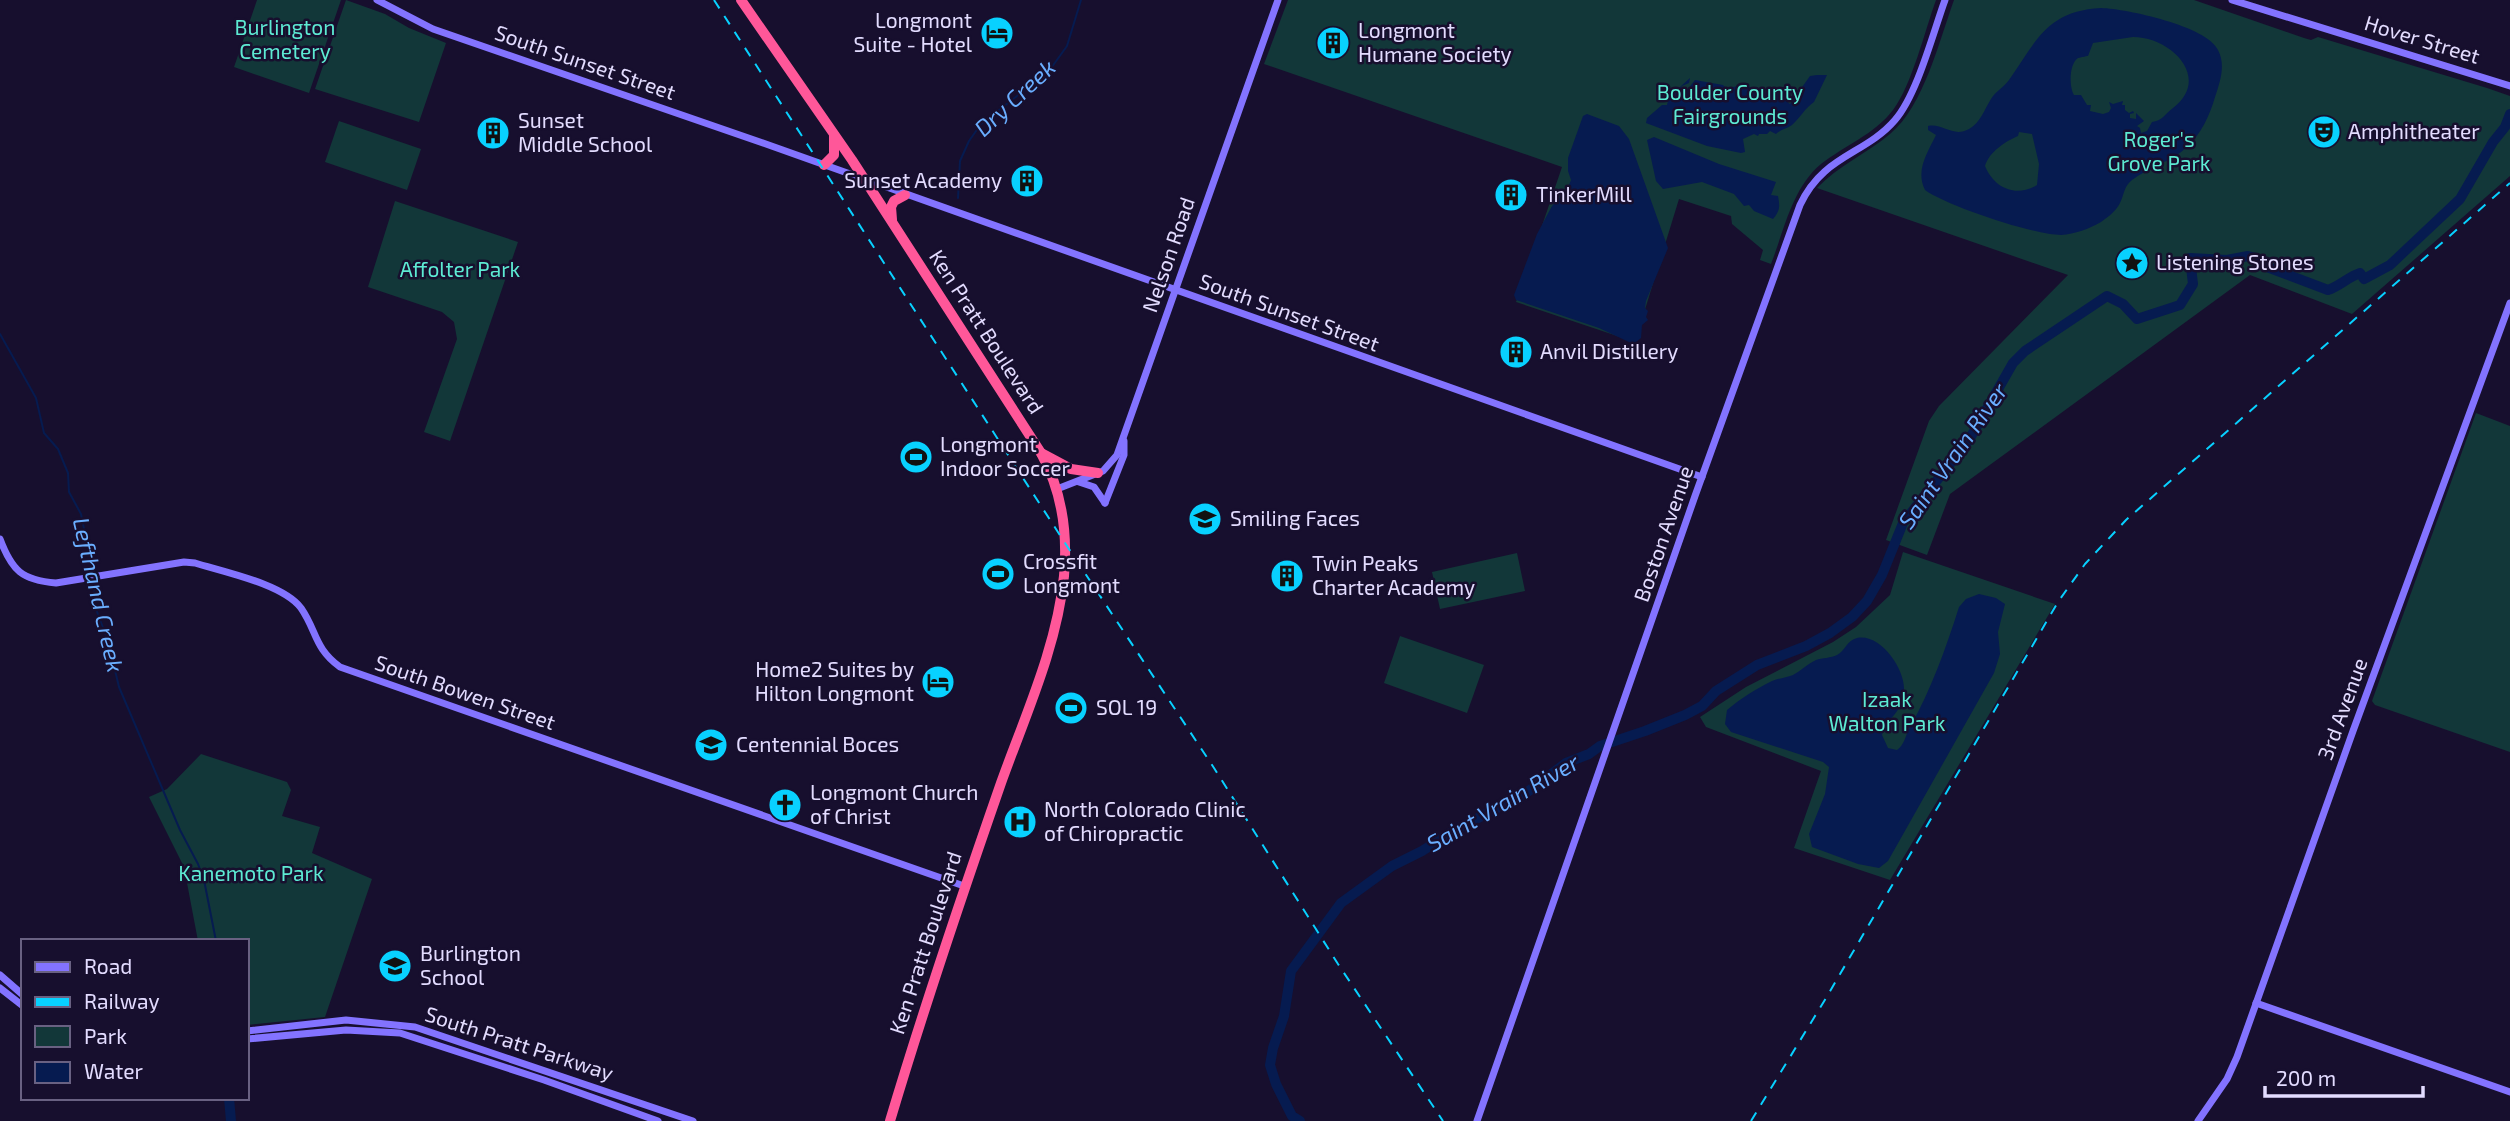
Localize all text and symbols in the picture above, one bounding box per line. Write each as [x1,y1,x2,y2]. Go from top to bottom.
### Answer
place label: Longmont Suite - Hotel [854,7,973,56]
street label: Hover Street [2362,9,2483,68]
park label: Burlington Cemetery [235,14,335,63]
hotel icon: Longmont Suite - Hotel [978,14,1016,52]
place label: Longmont Humane Society [1358,17,1512,66]
street label: South Sunset Street [492,19,679,104]
building icon: Longmont Humane Society [1314,24,1352,62]
water label: Dry Creek [968,53,1061,142]
park label: Boulder County Fairgrounds [1657,79,1803,128]
place label: Sunset Middle School [518,107,653,156]
theatre icon: Amphitheater [2305,113,2343,151]
building icon: Sunset Middle School [474,114,512,152]
place label: Amphitheater [2348,118,2480,143]
park label: Roger's Grove Park [2107,126,2211,175]
building icon: Sunset Academy [1008,162,1046,200]
place label: Sunset Academy [844,167,1002,192]
building icon: TinkerMill [1492,176,1530,214]
place label: TinkerMill [1536,181,1633,206]
street label: Nelson Road [1136,194,1199,315]
street label: Ken Pratt Boulevard [925,244,1050,418]
place icon: Listening Stones [2113,244,2151,282]
place label: Listening Stones [2156,249,2314,274]
park label: Affolter Park [400,256,521,281]
street label: South Sunset Street [1196,267,1383,356]
building icon: Anvil Distillery [1497,333,1535,371]
place label: Anvil Distillery [1540,338,1678,363]
water label: Saint Vrain River [1892,377,2013,534]
place label: Longmont Indoor Soccer [940,431,1070,480]
sports icon: Longmont Indoor Soccer [897,438,935,476]
street label: Boston Avenue [1628,462,1698,605]
school or university icon: Smiling Faces [1186,500,1224,538]
place label: Smiling Faces [1230,505,1360,530]
water label: Lefthand Creek [68,515,130,675]
place label: Crossfit Longmont [1023,548,1120,597]
place label: Twin Peaks Charter Academy [1312,550,1475,599]
sports icon: Crossfit Longmont [979,555,1017,593]
building icon: Twin Peaks Charter Academy [1268,557,1306,595]
street label: South Bowen Street [372,649,559,734]
street label: 3rd Avenue [2312,654,2372,763]
place label: Home2 Suites by Hilton Longmont [755,656,914,705]
hotel icon: Home2 Suites by Hilton Longmont [919,663,957,701]
park label: Izaak Walton Park [1828,686,1946,735]
sports icon: SOL 19 [1052,689,1090,727]
place label: SOL 19 [1096,694,1157,719]
school or university icon: Centennial Boces [692,726,730,764]
place label: Centennial Boces [736,731,899,756]
water label: Saint Vrain River [1421,747,1584,857]
place label: Longmont Church of Christ [810,779,979,828]
church icon: Longmont Church of Christ [766,786,804,824]
place label: North Colorado Clinic of Chiropractic [1044,796,1246,845]
hospital icon: North Colorado Clinic of Chiropractic [1001,803,1039,841]
street label: Ken Pratt Boulevard [883,848,966,1037]
park label: Kanemoto Park [178,860,324,885]
legend [21,939,248,1100]
place label: Burlington School [420,940,521,989]
school or university icon: Burlington School [376,947,414,985]
text: Road [84,953,132,978]
text: Railway [84,988,160,1013]
street label: South Pratt Parkway [422,1000,617,1085]
text: Park [84,1023,127,1048]
scale bar [2265,1054,2422,1098]
text: Water [84,1058,143,1083]
text: 200 m [2276,1065,2336,1090]

